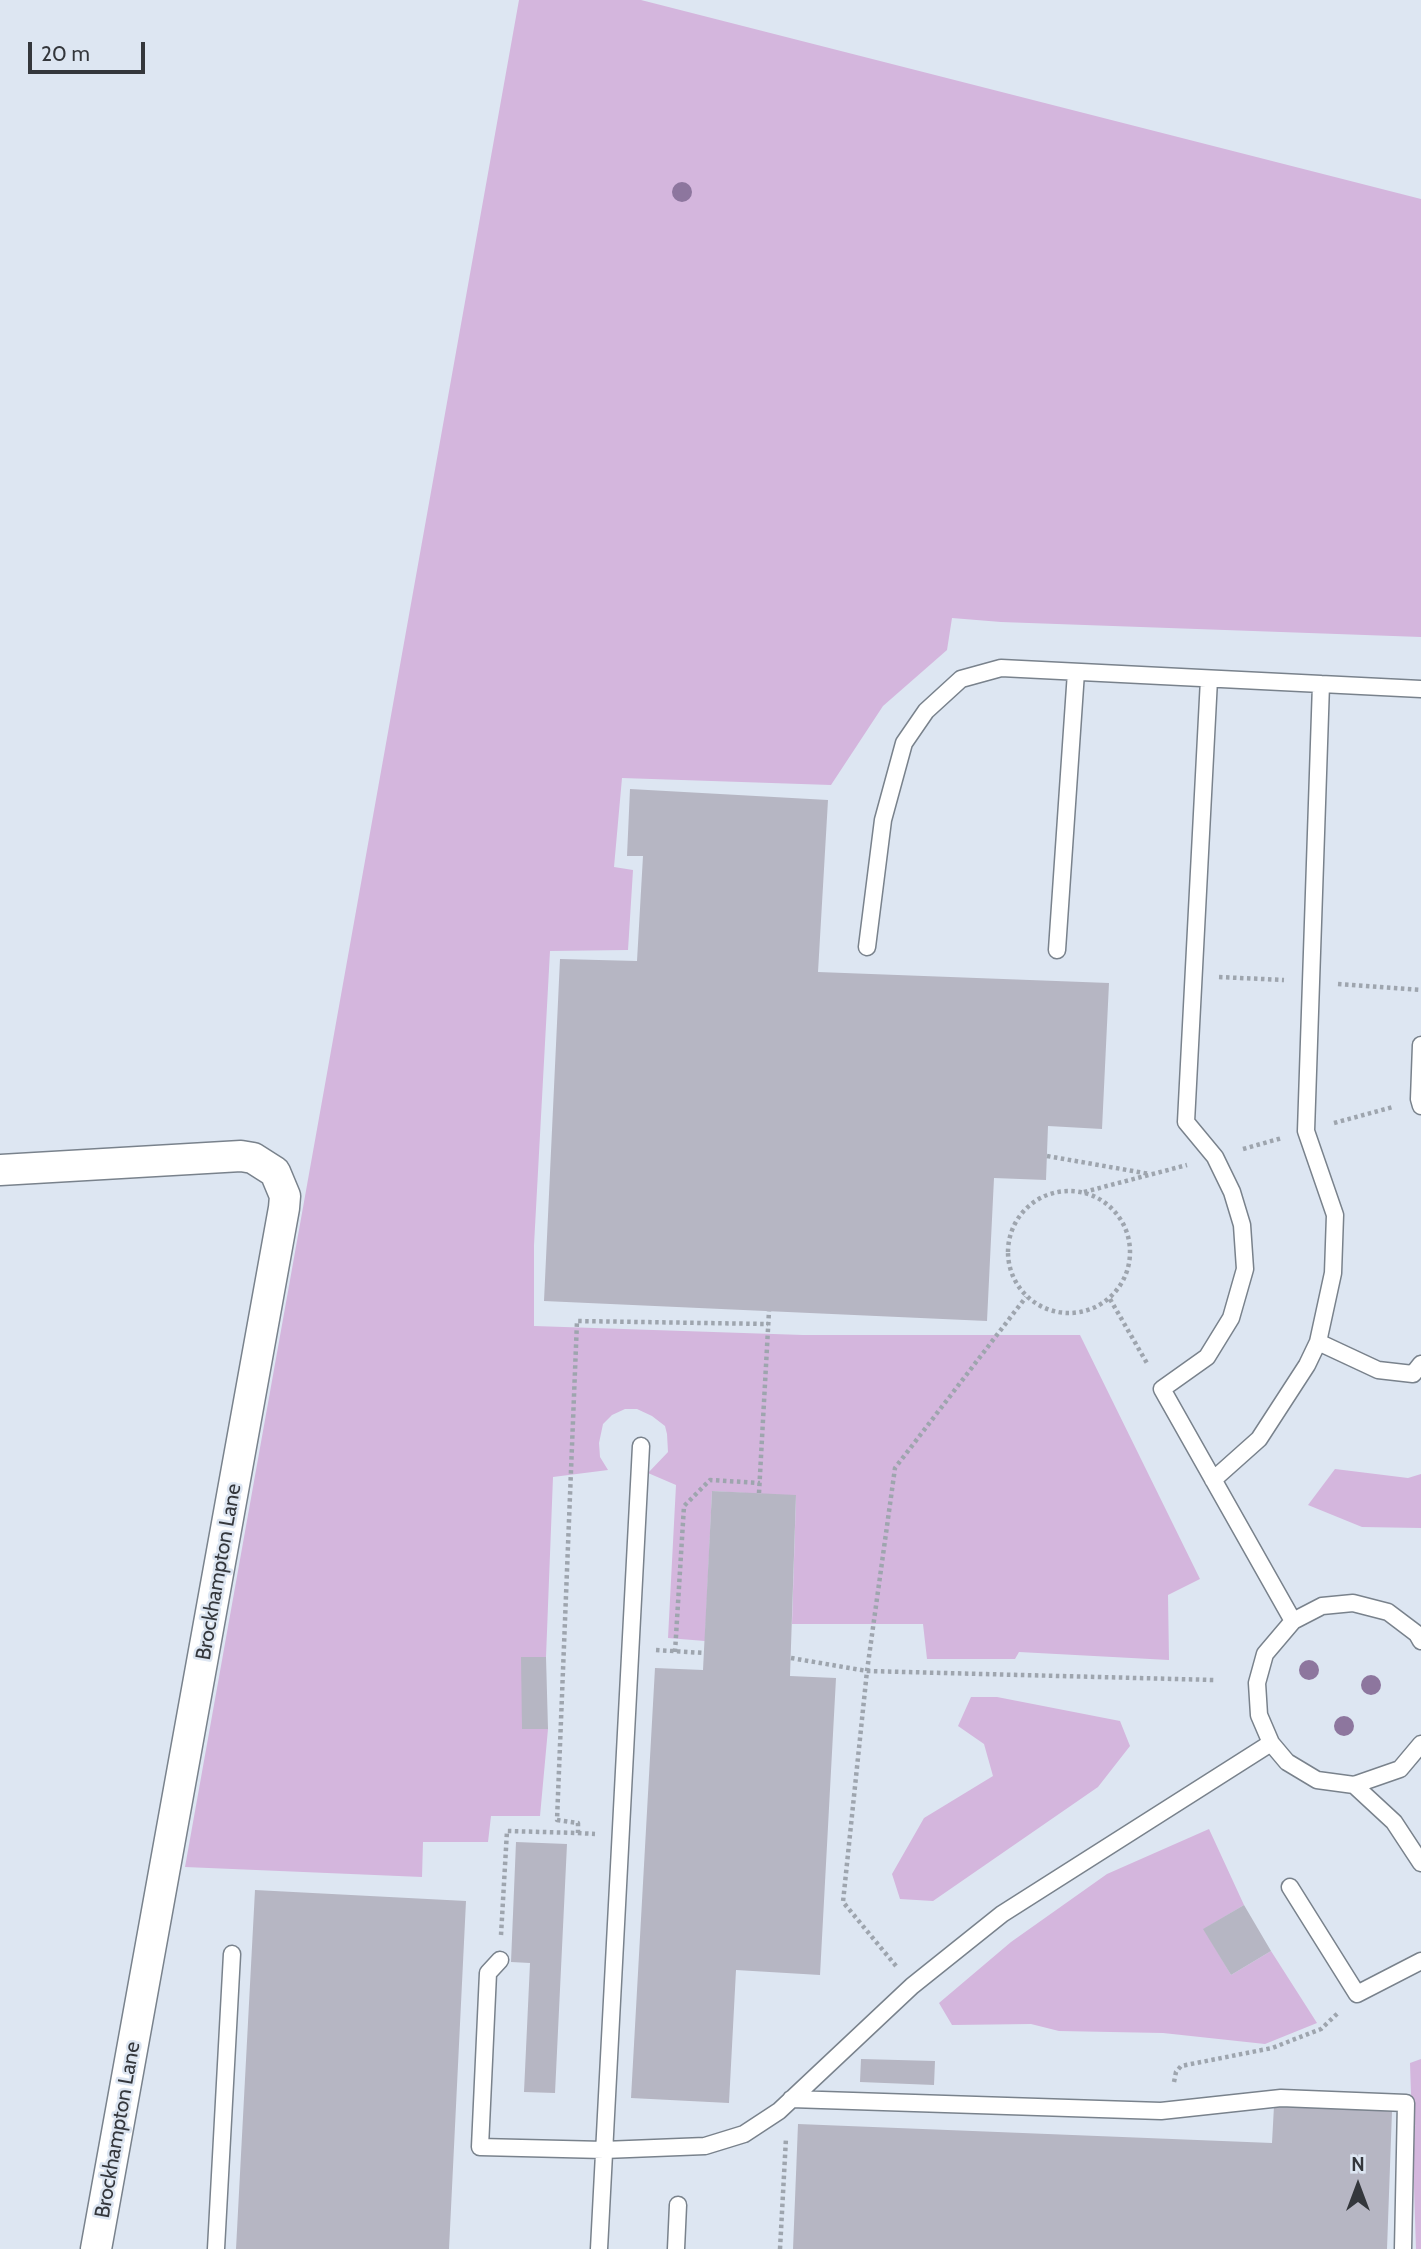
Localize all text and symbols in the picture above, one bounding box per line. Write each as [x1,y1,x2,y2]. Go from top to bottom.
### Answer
scale bar [32,28,149,72]
text: 20 m [41,41,90,66]
street label: Brockhampton Lane [191,1482,247,1662]
street label: Brockhampton Lane [90,2040,146,2220]
north arrow [1323,2151,1393,2221]
text: N [1351,2153,1365,2176]

